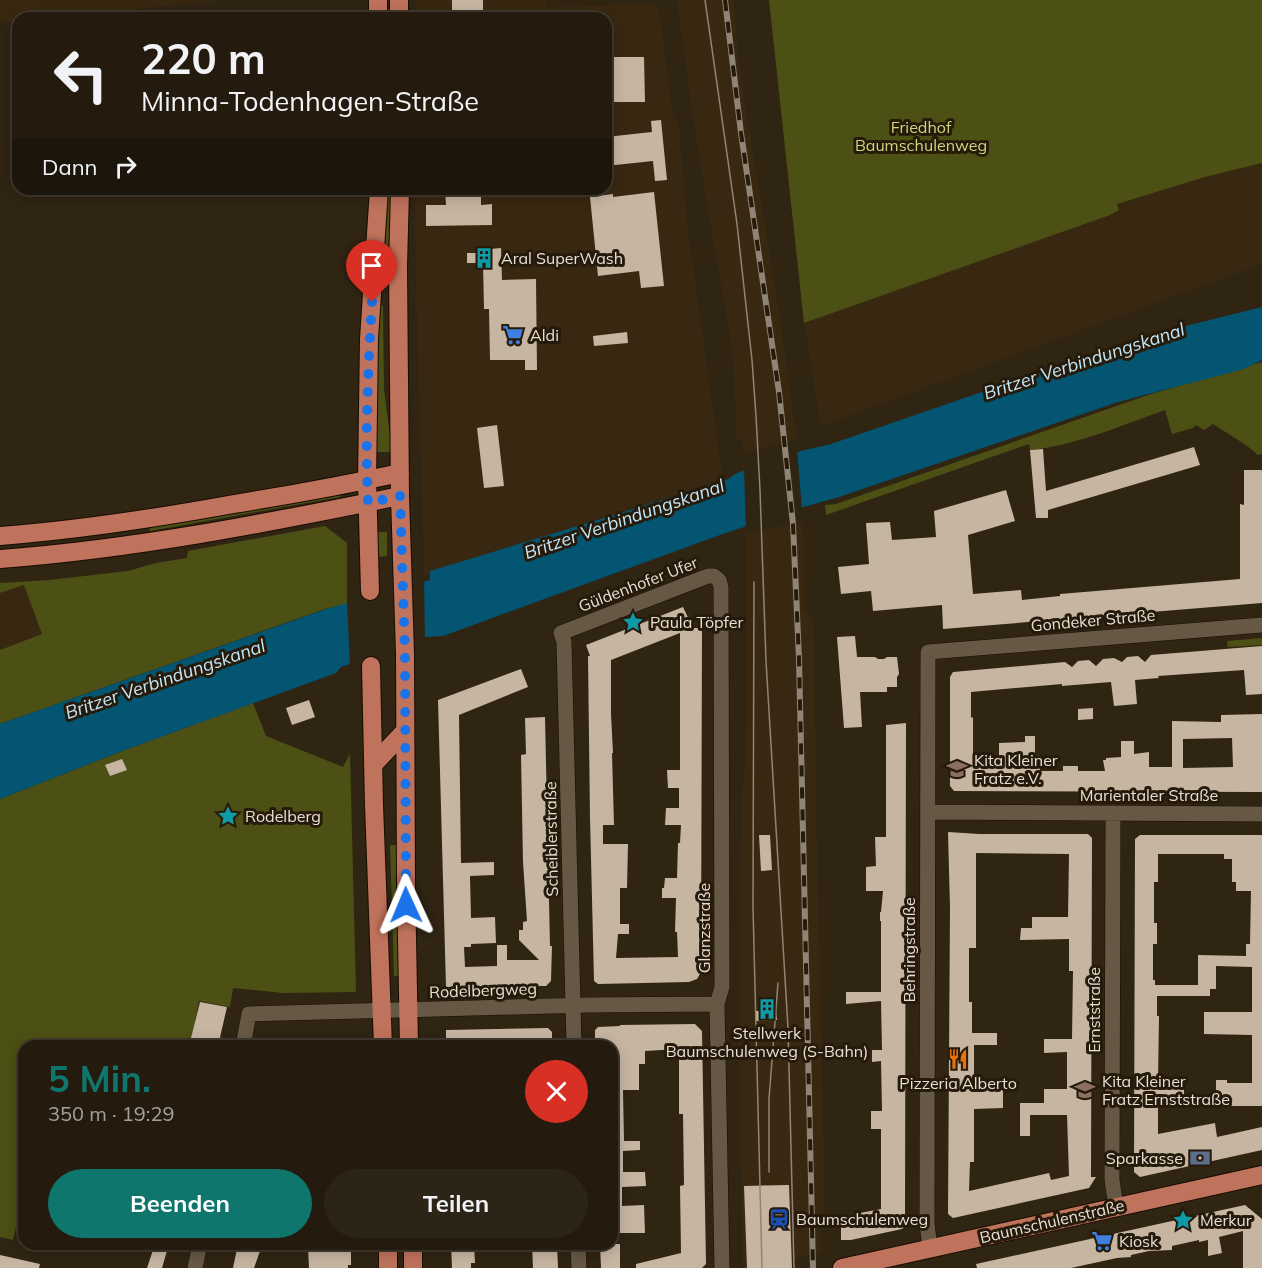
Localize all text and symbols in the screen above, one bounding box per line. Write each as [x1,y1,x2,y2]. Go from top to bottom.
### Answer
text: 220 m [141,32,266,85]
icon: left [42,36,120,114]
text: Minna-Todenhagen-Straße [141,84,479,118]
park label: Friedhof Baumschulenweg [855,117,987,155]
icon: right [109,150,142,183]
text: Dann [42,153,97,181]
pin [346,240,397,302]
building icon: Aral SuperWash [472,246,496,270]
place label: Aral SuperWash [501,248,623,268]
icon: arrive [355,249,388,282]
water label: Britzer Verbindungskanal [981,317,1188,404]
supermarket icon: Aldi [501,323,525,347]
place label: Aldi [530,325,559,345]
water label: Britzer Verbindungskanal [521,474,728,564]
street label: Güldenhofer Ufer [576,552,701,616]
street label: Gondeker Straße [1030,605,1156,635]
place icon: Paula Töpfer [621,610,645,634]
place label: Paula Töpfer [650,612,743,632]
water label: Britzer Verbindungskanal [62,634,269,724]
place label: Kita Kleiner Fratz e.V. [974,750,1058,788]
school or university icon: Kita Kleiner Fratz e.V. [945,757,969,781]
street label: Scheiblerstraße [540,781,562,897]
street label: Marientaler Straße [1080,785,1218,805]
place icon: Rodelberg [216,804,240,828]
place label: Rodelberg [245,806,321,826]
position arrow [374,873,438,937]
street label: Glanzstraße [694,883,714,973]
street label: Behringstraße [899,897,919,1003]
street label: Ernststraße [1084,967,1104,1053]
street label: Rodelbergweg [429,978,537,1002]
building icon: Stellwerk Baumschulenweg (S-Bahn) [755,997,779,1021]
place label: Stellwerk Baumschulenweg (S-Bahn) [666,1023,868,1061]
restaurant icon: Pizzeria Alberto [946,1047,970,1071]
text: 5 Min. [48,1056,151,1101]
button: close [525,1060,588,1123]
place label: Kita Kleiner Fratz Ernststraße [1102,1071,1230,1109]
place label: Pizzeria Alberto [899,1073,1017,1093]
school or university icon: Kita Kleiner Fratz Ernststraße [1073,1078,1097,1102]
text: 350 m · 19:29 [48,1101,174,1126]
bank icon: Sparkasse [1188,1146,1212,1170]
place label: Sparkasse [1106,1148,1183,1168]
button: Beenden [48,1169,312,1238]
button: Teilen [324,1169,588,1238]
street label: Baumschulenstraße [978,1195,1126,1247]
station icon: Baumschulenweg [767,1207,791,1231]
place icon: Merkur [1171,1208,1195,1232]
place label: Baumschulenweg [796,1209,928,1229]
place label: Merkur [1200,1210,1252,1230]
supermarket icon: Kiosk [1090,1229,1114,1253]
place label: Kiosk [1119,1231,1159,1251]

